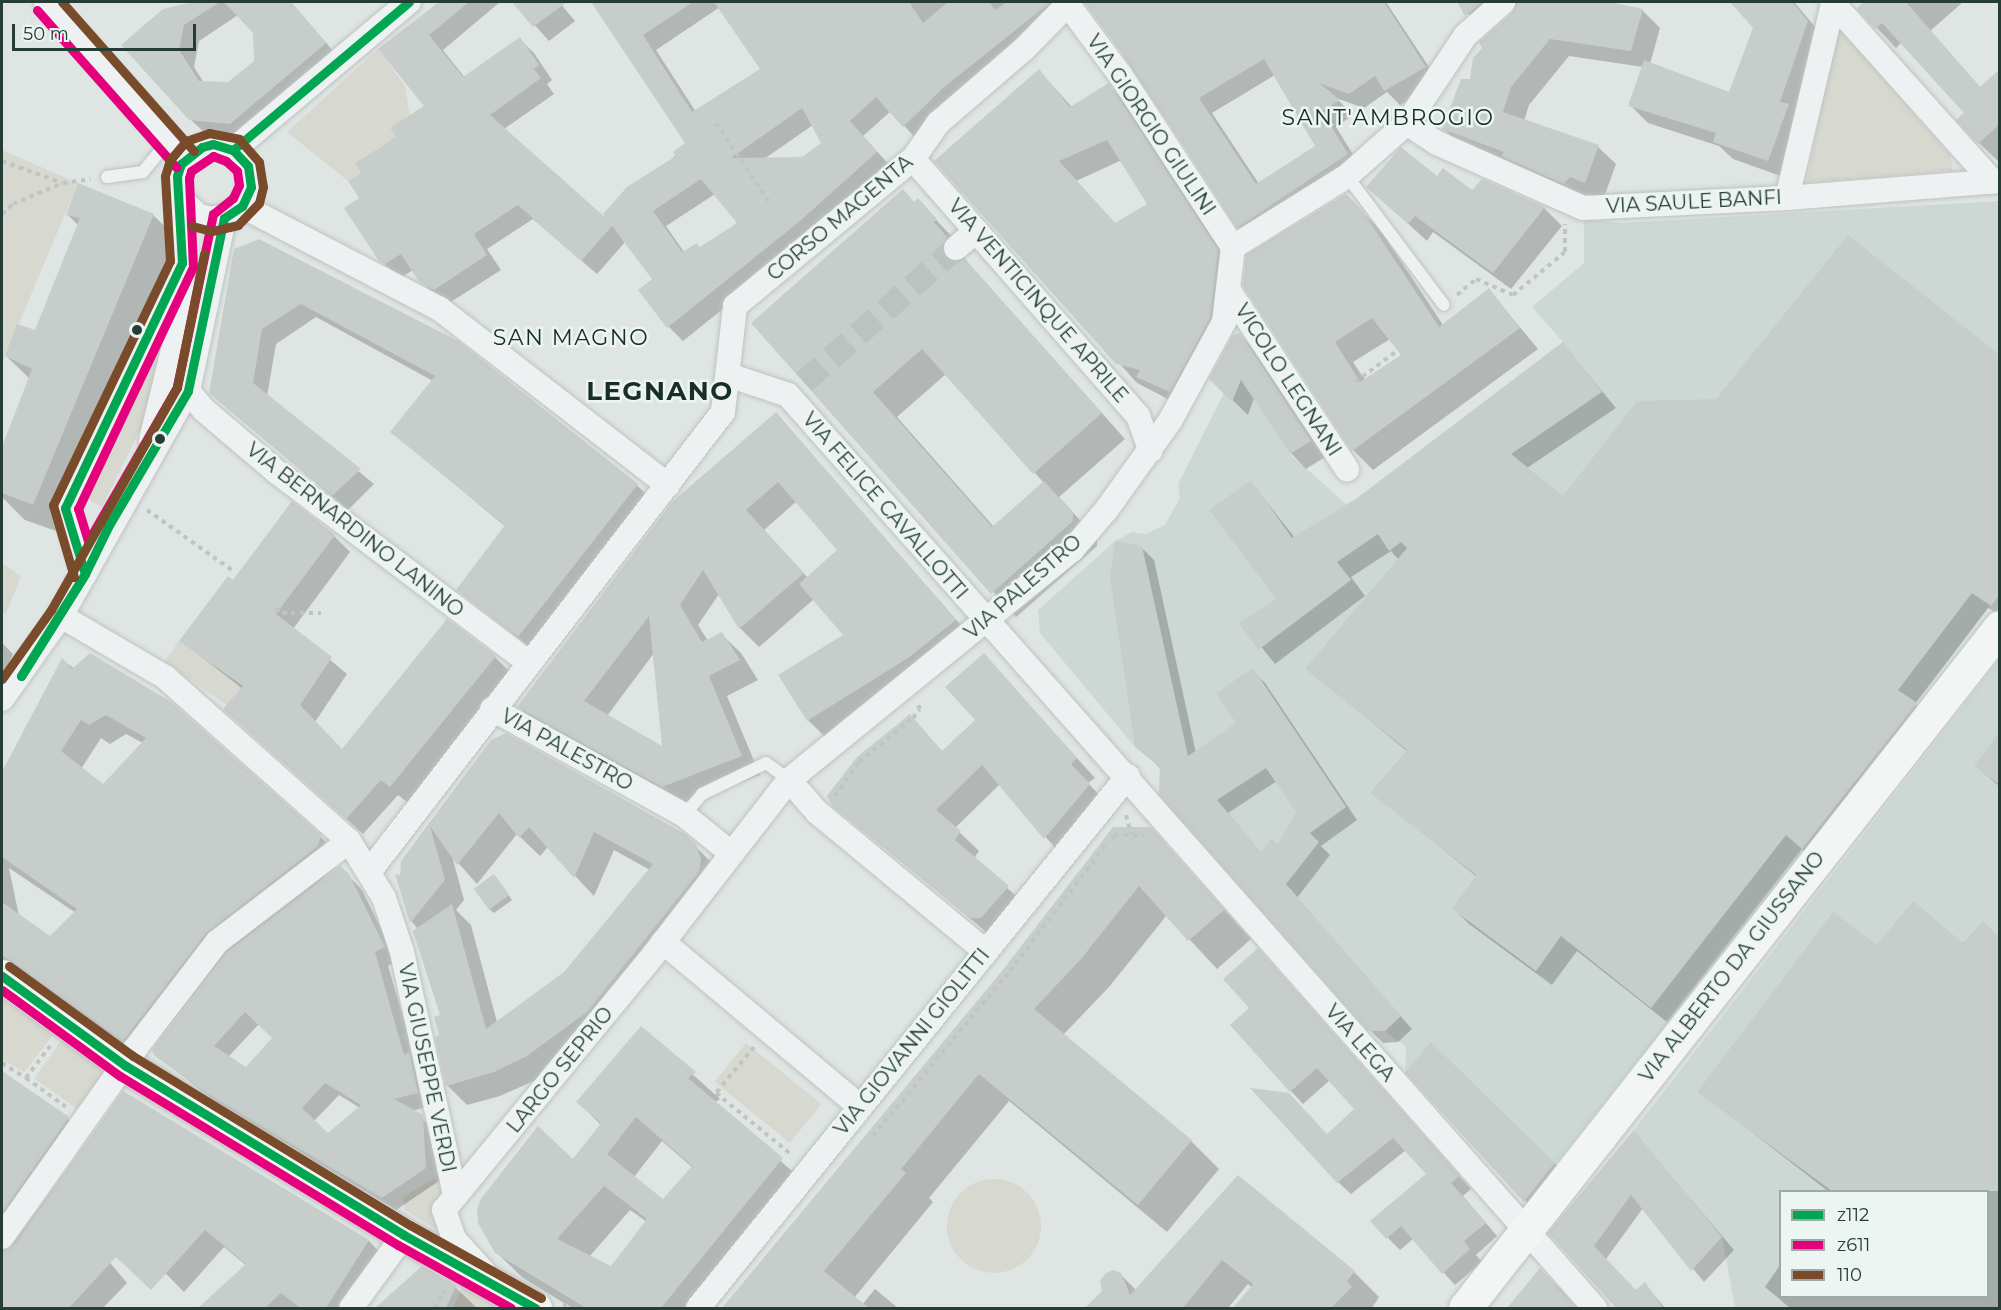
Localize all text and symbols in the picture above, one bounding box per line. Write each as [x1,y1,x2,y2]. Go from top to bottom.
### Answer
scale bar [15,12,200,50]
text: 50 m [23,23,69,45]
street label: VIA GIORGIO GIULINI [1081,30,1221,220]
district label: SANT'AMBROGIO [1282,105,1494,131]
street label: CORSO MAGENTA [762,150,918,286]
street label: VIA SAULE BANFI [1605,185,1783,219]
street label: VIA VENTICINQUE APRILE [943,194,1133,408]
street label: VICOLO LEGNANI [1230,299,1346,461]
unlabelled marker [131,324,143,336]
district label: SAN MAGNO [493,325,649,351]
district label: LEGNANO [586,376,734,408]
street label: VIA FELICE CAVALLOTTI [797,408,973,604]
unlabelled marker [154,433,166,445]
street label: VIA BERNARDINO LANINO [241,438,469,622]
street label: VIA PALESTRO [960,530,1086,644]
street label: VIA PALESTRO [497,704,637,796]
street label: VIA ALBERTO DA GIUSSANO [1634,847,1830,1087]
street label: VIA GIOVANNI GIOLITTI [829,944,995,1140]
street label: VIA GIUSEPPE VERDI [393,961,461,1175]
street label: VIA LEGA [1320,1000,1400,1086]
street label: LARGO SEPRIO [502,1002,618,1138]
legend [1779,1190,1989,1298]
text: z112 [1837,1204,1869,1226]
text: z611 [1837,1234,1870,1256]
text: 110 [1837,1264,1862,1286]

